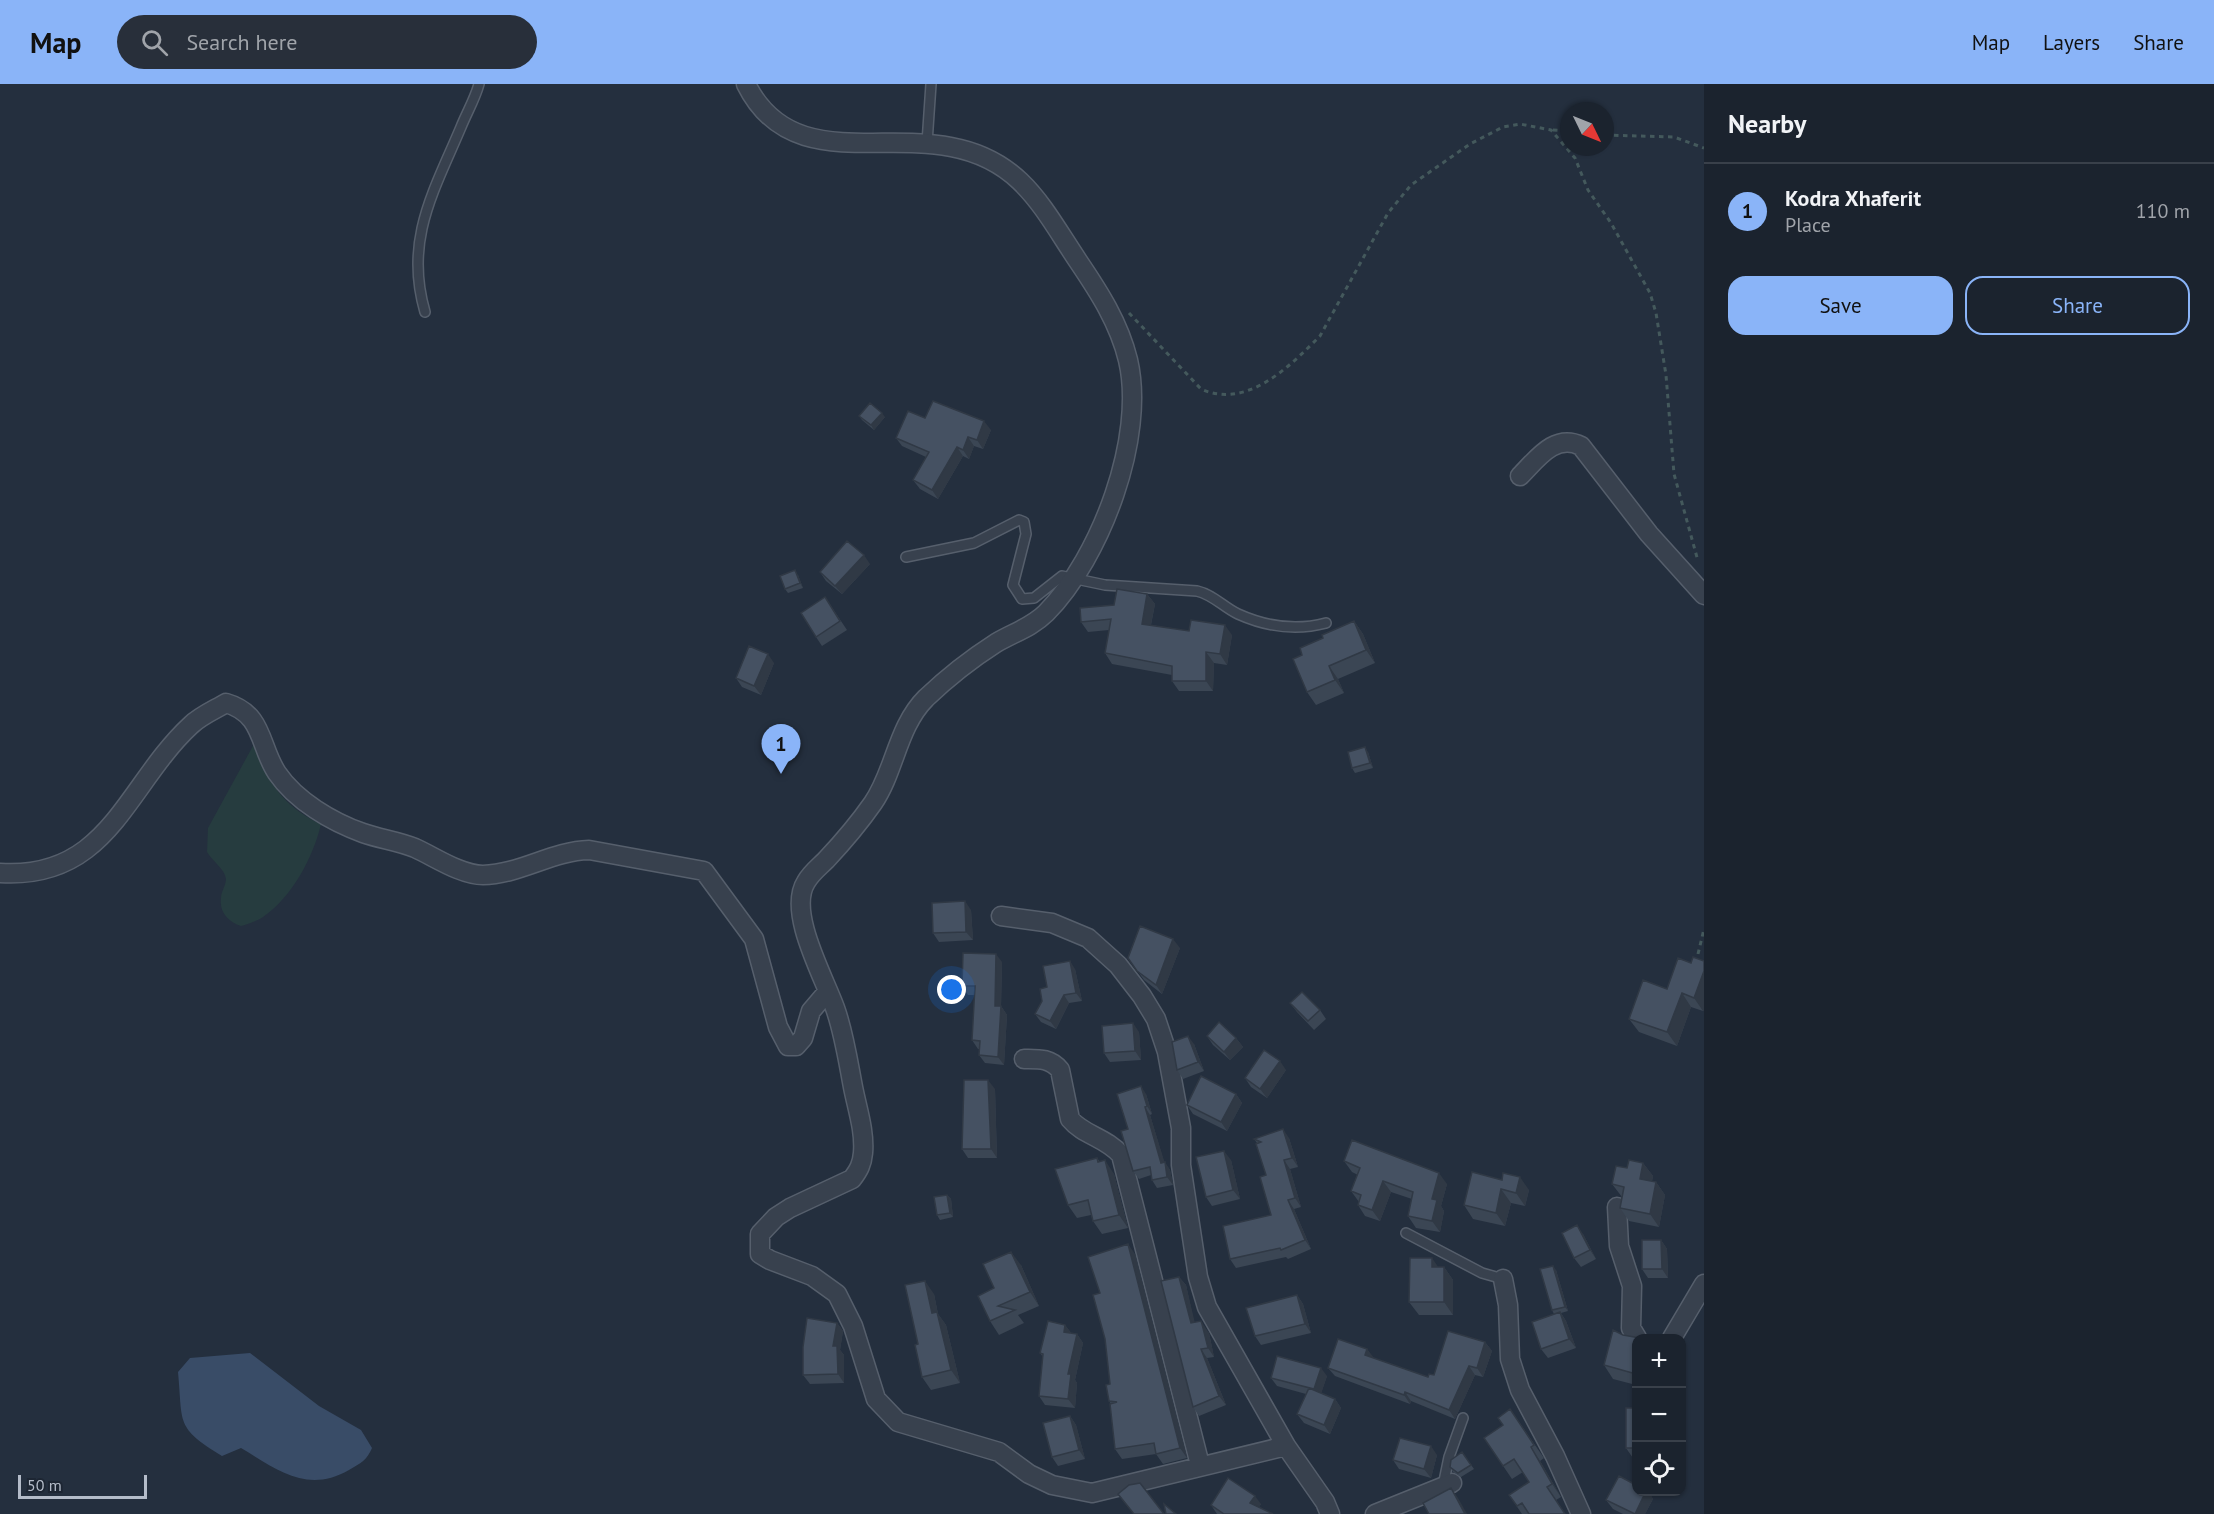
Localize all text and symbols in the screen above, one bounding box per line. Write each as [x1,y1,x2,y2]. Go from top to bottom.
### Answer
search box [117,15,537,69]
text: Map [30,24,81,61]
icon: search [138,26,171,59]
text: Search here [186,28,297,56]
text: Map [1972,29,2010,56]
text: Layers [2043,29,2100,56]
text: Share [2133,29,2184,56]
north arrow [1560,102,1614,156]
text: Nearby [1728,107,1806,140]
text: Kodra Xhaferit [1785,184,1921,212]
text: 1 [1742,198,1753,224]
text: 110 m [2136,198,2190,224]
text: Place [1785,212,1831,238]
button: Save [1728,276,1953,335]
button: Share [1965,276,2190,335]
pin: 1 [762,724,800,774]
your location [937,975,966,1004]
map controls [1632,1334,1686,1496]
button: + [1632,1334,1686,1388]
button: − [1632,1388,1686,1442]
button: locate [1632,1442,1686,1496]
scale bar [18,1472,147,1500]
text: 50 m [27,1475,62,1495]

